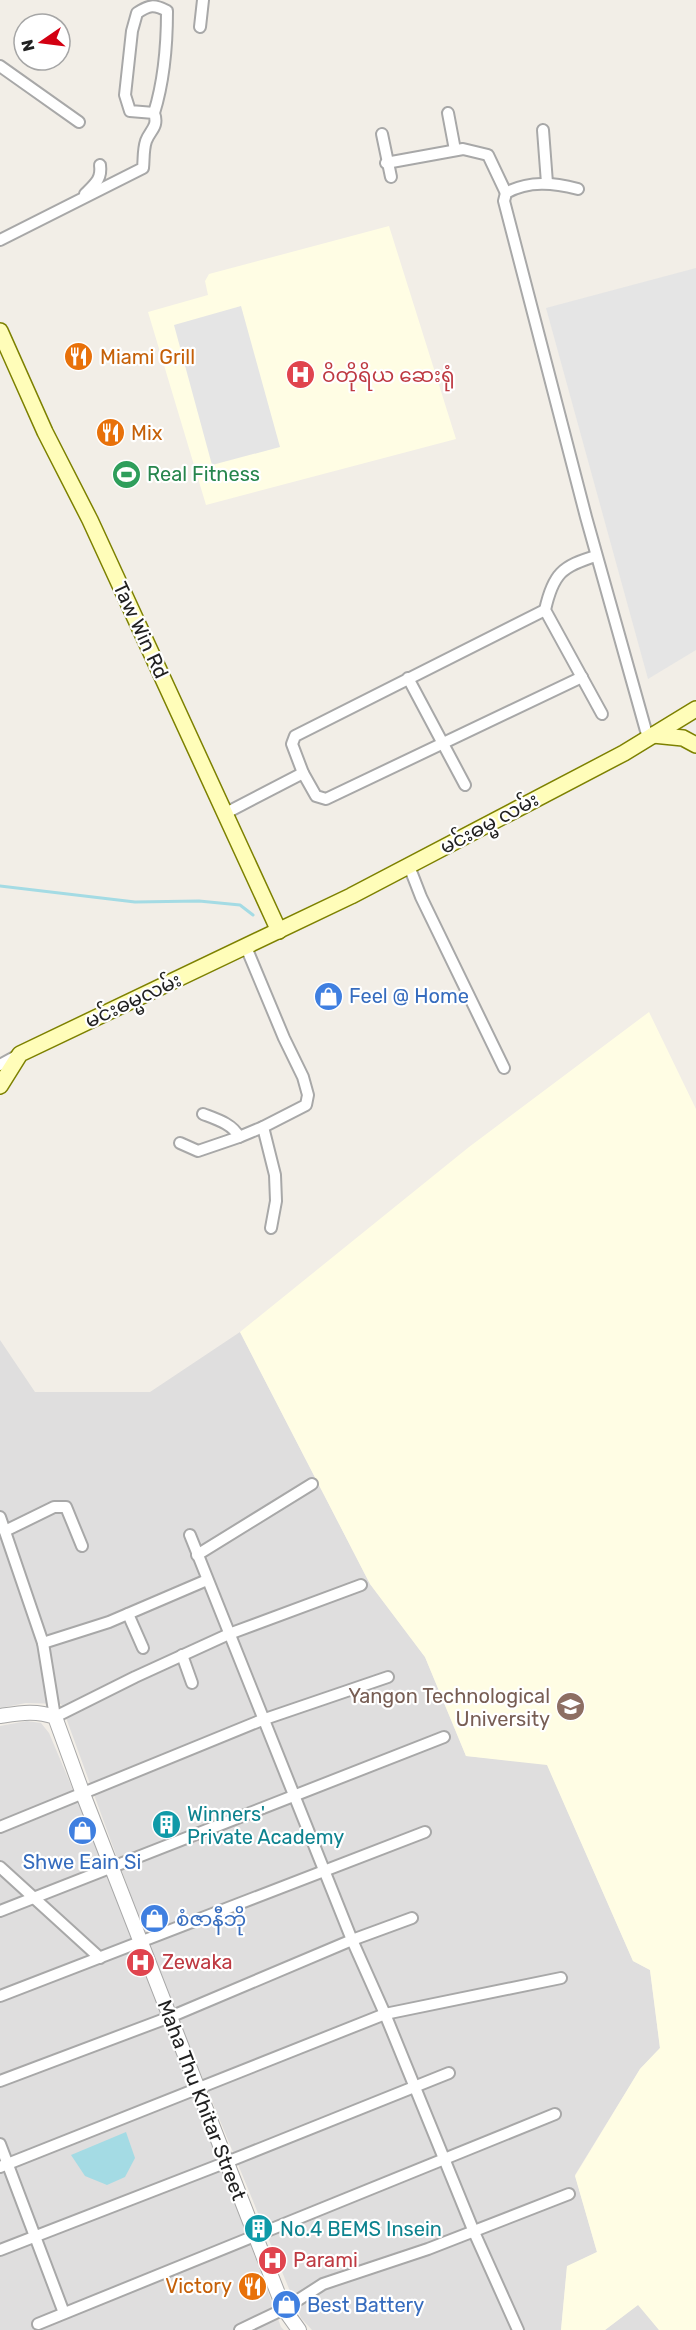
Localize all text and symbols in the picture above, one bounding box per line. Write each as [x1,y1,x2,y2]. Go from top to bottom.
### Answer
north arrow [12,12,72,72]
text: N [17,38,39,53]
restaurant icon: Miami Grill [63,341,95,373]
place label: Miami Grill [100,345,195,369]
hospital icon: ဝိတိုရိယ ဆေးရုံ [285,359,317,391]
place label: ဝိတိုရိယ ဆေးရုံ [322,361,455,392]
restaurant icon: Mix [94,417,126,449]
place label: Mix [131,421,163,445]
sports icon: Real Fitness [110,458,142,490]
place label: Real Fitness [147,462,260,486]
street label: Taw Win Rd [108,578,174,682]
street label: မင်းဓမ္မ လမ်း [435,785,545,863]
street label: မင်းဓမ္မလမ်း [80,965,187,1037]
shop icon: Feel @ Home [312,980,344,1012]
place label: Feel @ Home [349,984,469,1008]
place label: Yangon Technological University [348,1684,550,1731]
school or university icon: Yangon Technological University [555,1691,587,1723]
place label: Winners' Private Academy [187,1802,344,1849]
building icon: Winners' Private Academy [150,1809,182,1841]
shop icon: Shwe Eain Si [66,1815,98,1847]
place label: Shwe Eain Si [23,1850,141,1874]
shop icon: စံဇာနီဘို [139,1903,171,1935]
place label: စံဇာနီဘို [176,1905,246,1936]
hospital icon: Zewaka [125,1946,157,1978]
place label: Zewaka [162,1950,233,1974]
street label: Maha Thu Khitar Street [153,1996,251,2204]
building icon: No.4 BEMS Insein [243,2213,275,2245]
place label: No.4 BEMS Insein [280,2217,442,2241]
hospital icon: Parami [256,2244,288,2276]
place label: Parami [293,2248,358,2272]
restaurant icon: Victory [237,2270,269,2302]
place label: Victory [165,2274,232,2298]
shop icon: Best Battery [270,2289,302,2321]
place label: Best Battery [307,2293,424,2317]

